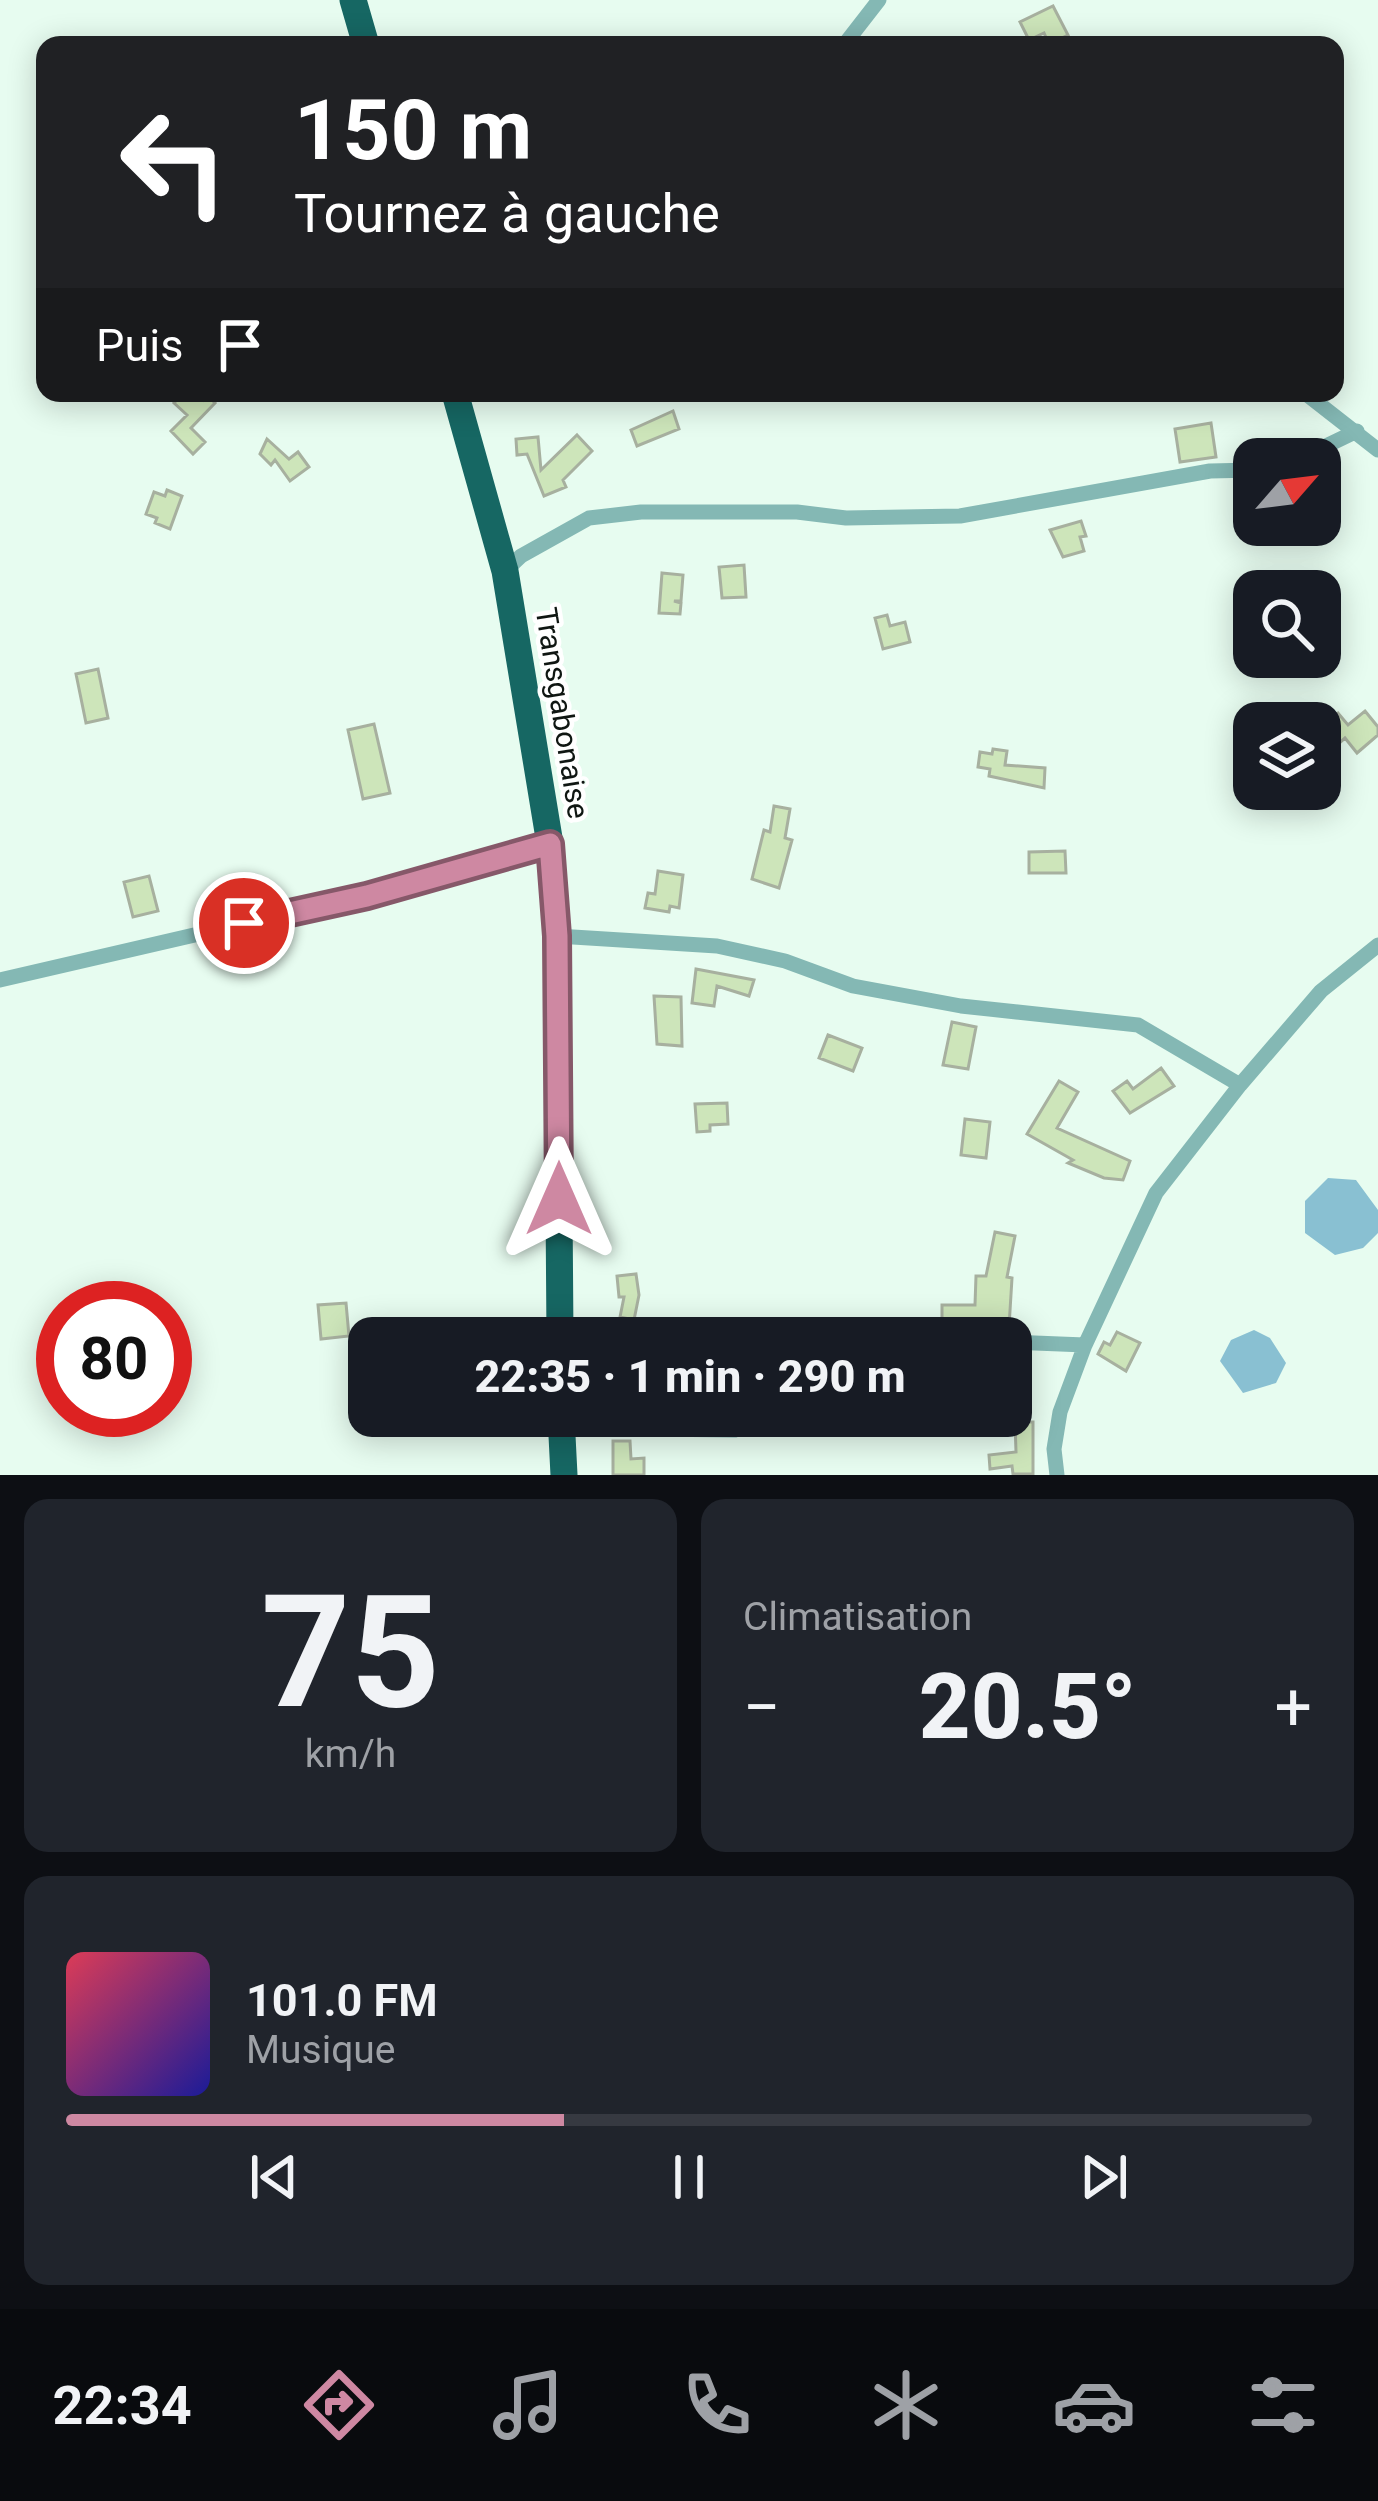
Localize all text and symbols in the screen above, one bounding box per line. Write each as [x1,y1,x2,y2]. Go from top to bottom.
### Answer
text: 150 m [294,81,532,180]
icon: left [96,84,252,240]
text: Tournez à gauche [294,182,720,245]
icon: arrive [207,312,273,378]
text: Puis [96,319,183,372]
north arrow [1233,438,1341,546]
map controls [1233,438,1341,810]
button: search [1233,570,1341,678]
street label: Transgabonaise [529,605,596,821]
button: layers [1233,702,1341,810]
pin [193,872,295,974]
icon: arrive [211,890,277,956]
position arrow [496,1136,622,1262]
speed limit sign: 80 [36,1281,192,1437]
text: 22:35 · 1 min · 290 m [474,1350,906,1403]
text: 75 [261,1561,440,1744]
text: Climatisation [743,1594,972,1640]
text: 20.5° [919,1655,1137,1760]
text: − [743,1669,781,1746]
text: + [1275,1669,1312,1746]
text: km/h [305,1731,396,1777]
text: 101.0 FM [246,1974,438,2027]
text: Musique [246,2027,396,2073]
icon: previous [241,2144,307,2210]
icon: pause [656,2144,722,2210]
icon: next [1071,2144,1137,2210]
icon: directions [297,2363,381,2447]
icon: music [486,2363,570,2447]
icon: phone [675,2363,759,2447]
icon: climate [864,2363,948,2447]
icon: car [1052,2363,1136,2447]
icon: filters [1241,2363,1325,2447]
text: 22:34 [52,2374,192,2437]

